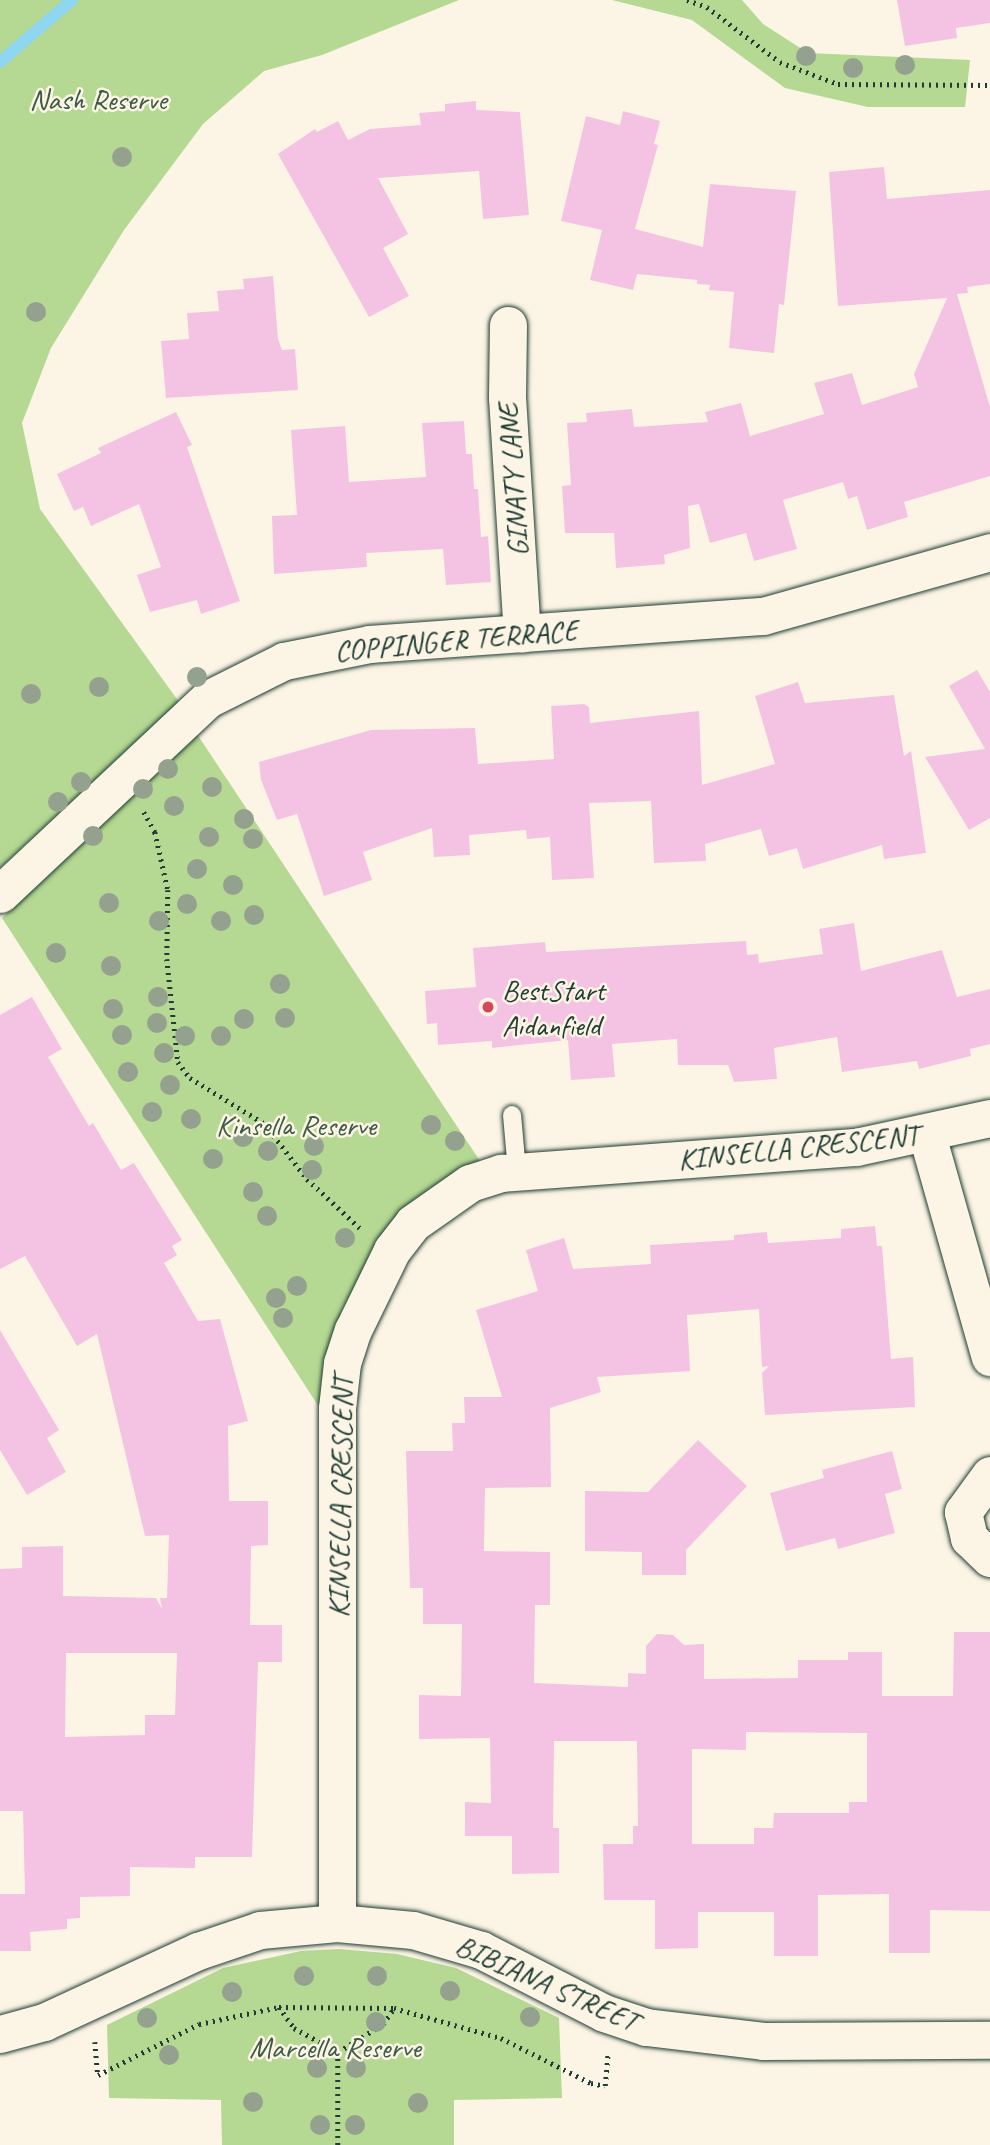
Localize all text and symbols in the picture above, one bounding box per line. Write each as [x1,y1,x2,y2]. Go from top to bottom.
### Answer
park label: Nash Reserve [29,81,167,117]
street label: GINATY LANE [490,401,536,559]
street label: COPPINGER TERRACE [333,611,579,669]
place label: BestStart Aidanfield [502,972,605,1042]
marker: BestStart Aidanfield [480,999,496,1015]
park label: Kinsella Reserve [216,1107,376,1143]
street label: KINSELLA CRESCENT [677,1117,919,1177]
street label: KINSELLA CRESCENT [320,1377,360,1617]
street label: BIBIANA STREET [450,1927,644,2039]
park label: Marcella Reserve [249,2029,421,2065]

